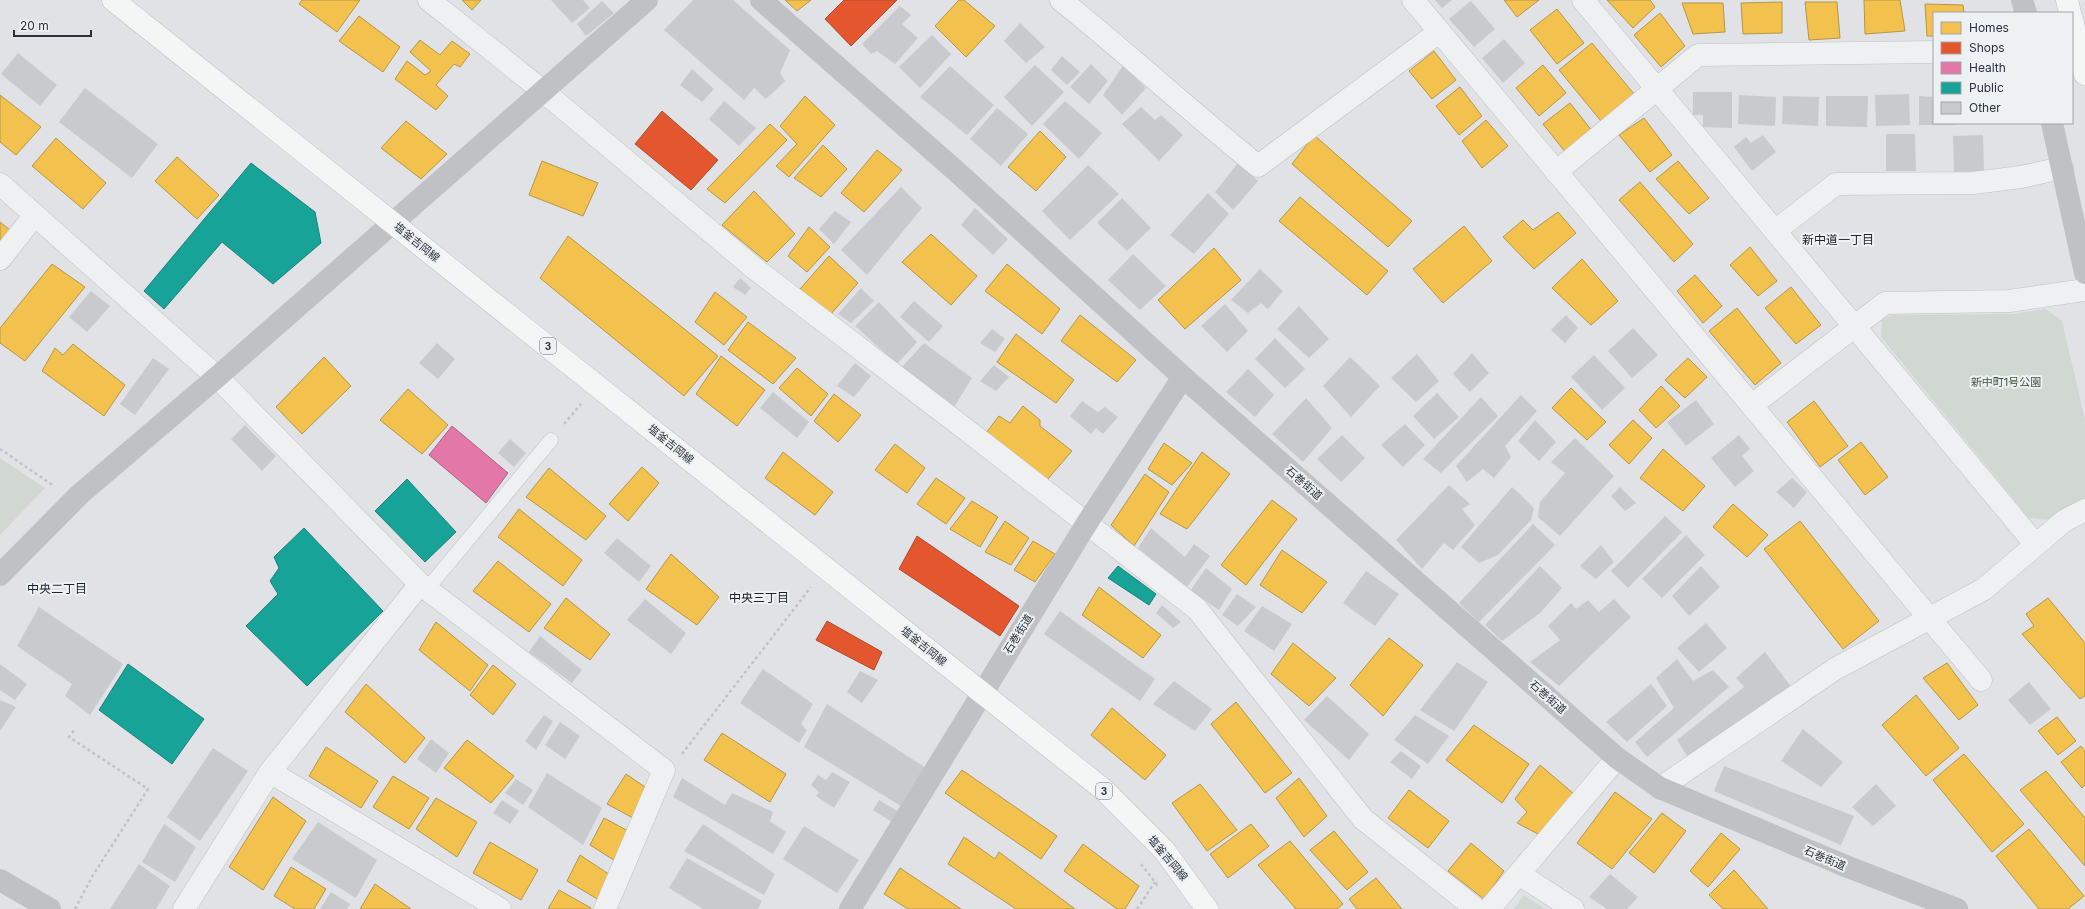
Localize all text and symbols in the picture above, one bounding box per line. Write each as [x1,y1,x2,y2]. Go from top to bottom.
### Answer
scale bar [14,12,91,38]
legend [1933,12,2073,124]
text: 20 m [20,18,49,33]
text: Homes [1969,20,2009,35]
text: Shops [1969,40,2005,55]
text: Health [1969,60,2006,75]
text: Public [1969,80,2004,95]
text: Other [1969,100,2001,115]
street label: 塩釜吉岡線 [391,219,443,265]
district label: 新中道一丁目 [1802,232,1874,247]
road number: 3 [540,338,556,354]
park label: 新中町1号公園 [1971,375,2041,389]
street label: 塩釜吉岡線 [645,421,697,467]
street label: 石巻街道 [1283,463,1325,503]
district label: 中央二丁目 [27,581,87,596]
district label: 中央三丁目 [729,590,789,605]
street label: 石巻街道 [1000,612,1036,656]
street label: 塩釜吉岡線 [898,623,950,669]
street label: 石巻街道 [1527,677,1569,717]
road number: 3 [1096,783,1112,799]
street label: 塩釜吉岡線 [1145,832,1191,884]
street label: 石巻街道 [1802,843,1848,873]

